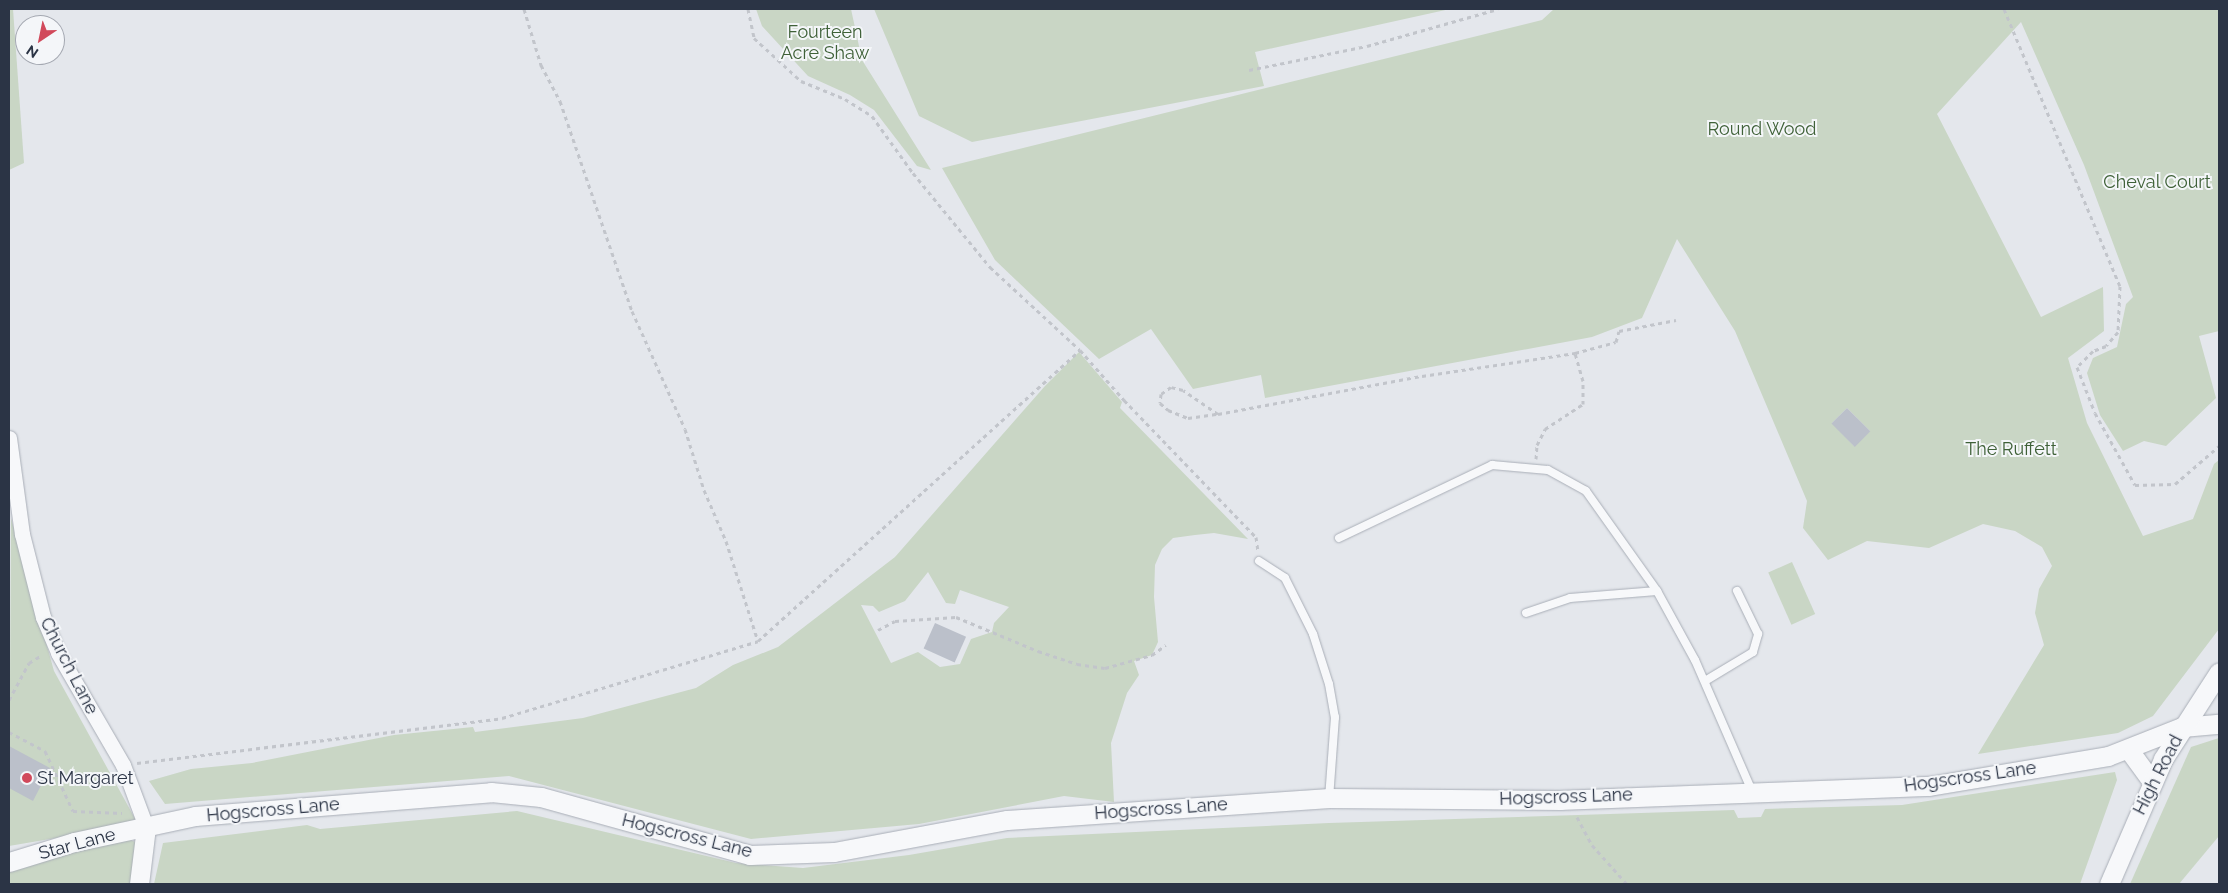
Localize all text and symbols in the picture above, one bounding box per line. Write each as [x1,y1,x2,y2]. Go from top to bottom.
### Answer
north arrow [15,15,65,65]
park label: Fourteen Acre Shaw [781,22,869,64]
text: N [23,42,41,61]
park label: Round Wood [1707,118,1817,140]
park label: Cheval Court [2103,171,2211,193]
park label: The Ruffett [1965,438,2057,460]
street label: Church Lane [35,614,103,718]
street label: High Road [2129,732,2187,818]
street label: Hogscross Lane [1902,757,2038,797]
place label: St Margaret [37,767,133,789]
marker: St Margaret [21,772,33,784]
street label: Hogscross Lane [1499,784,1633,810]
street label: Hogscross Lane [206,793,340,827]
street label: Hogscross Lane [1094,794,1228,824]
street label: Hogscross Lane [620,809,754,863]
street label: Star Lane [36,823,118,865]

